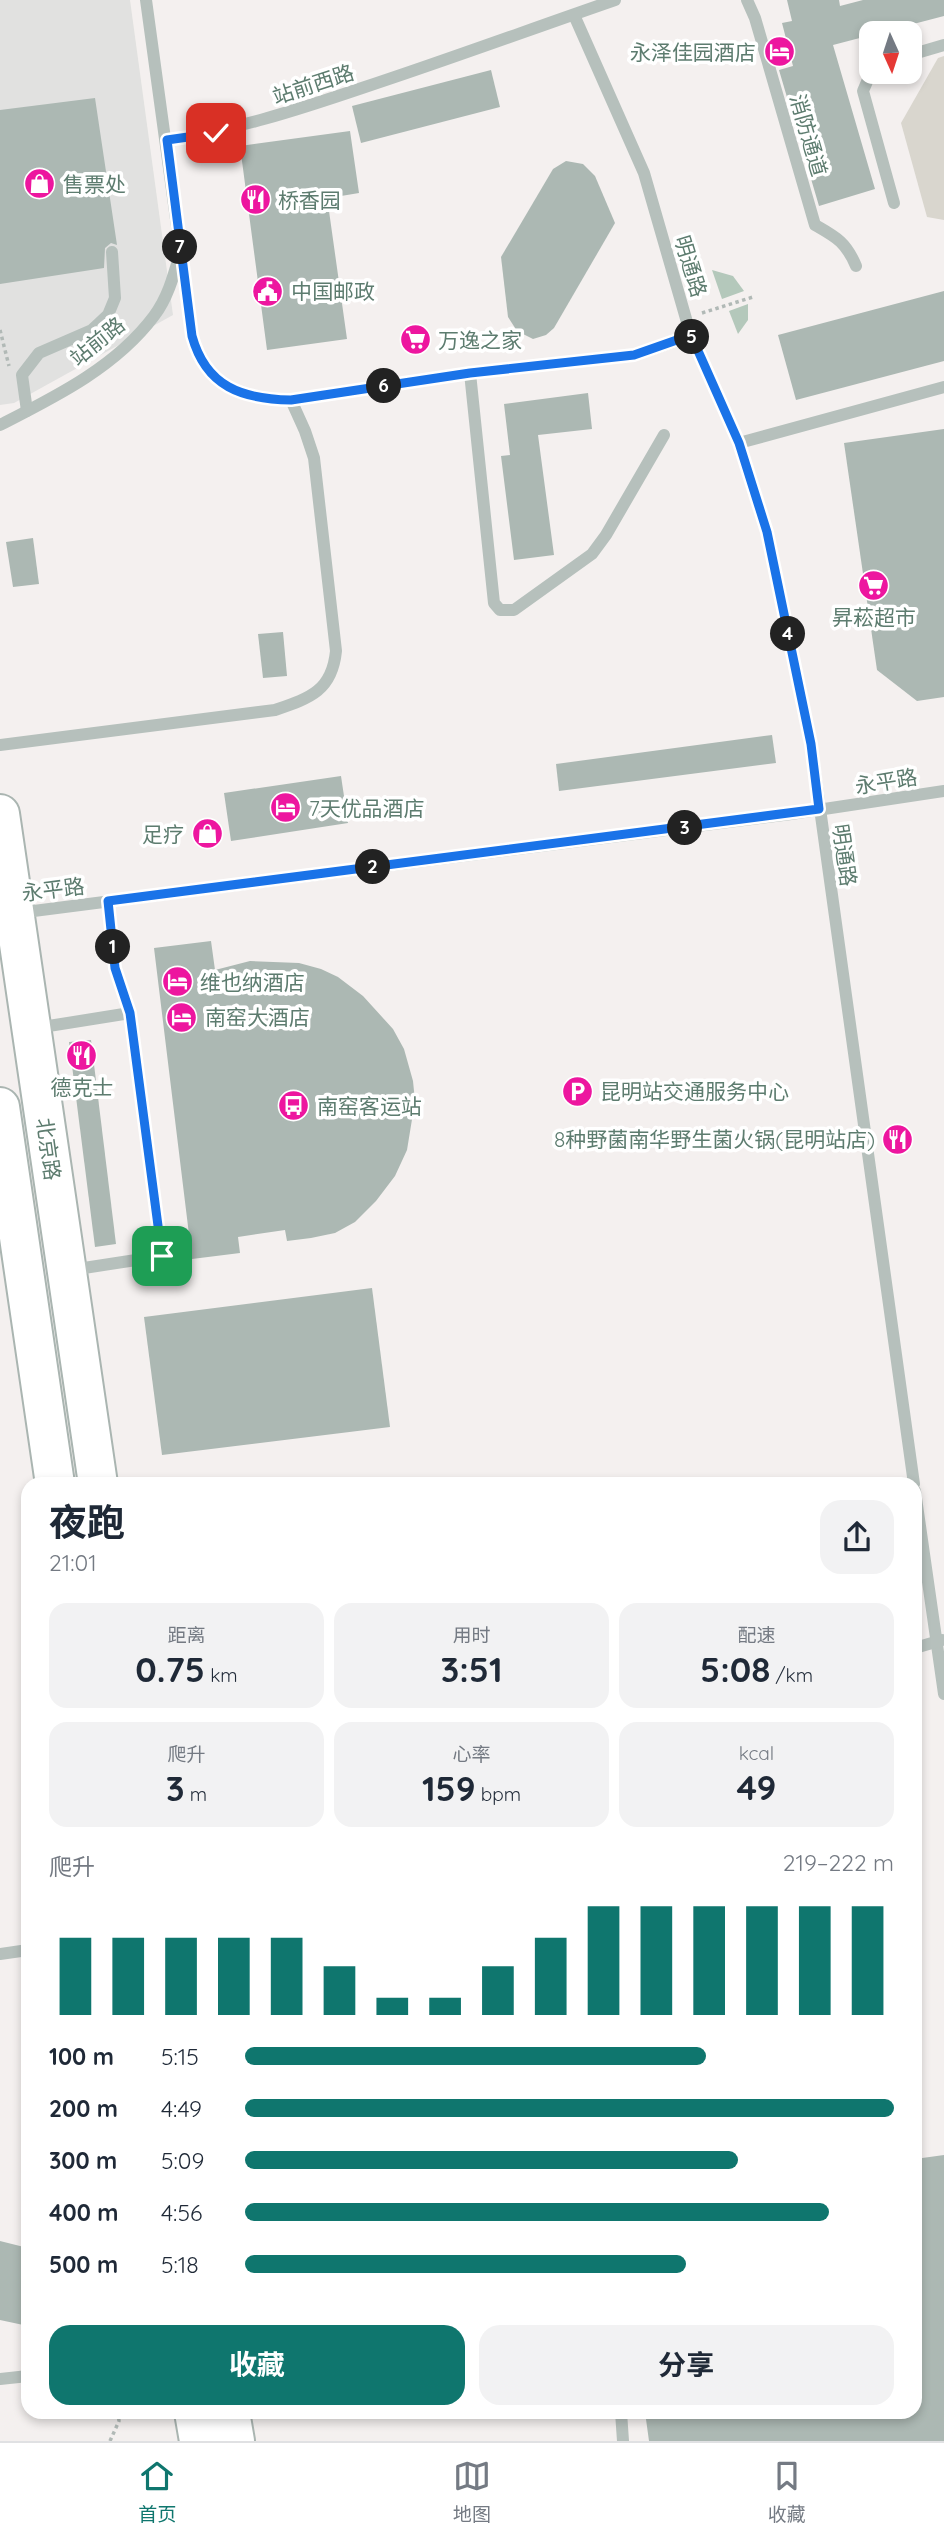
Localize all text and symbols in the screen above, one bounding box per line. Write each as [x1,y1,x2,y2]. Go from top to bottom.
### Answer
north arrow [859,21,922,84]
map controls [859,21,922,84]
hotel icon: 永泽佳园酒店 [762,35,796,69]
place label: 永泽佳园酒店 [630,39,756,65]
street label: 站前西路 [269,59,357,109]
street label: 消防通道 [785,91,833,179]
pin [186,103,246,163]
icon: check [197,114,235,152]
shop icon: 售票处 [23,167,57,201]
place label: 售票处 [63,171,126,197]
restaurant icon: 桥香园 [238,183,272,217]
place label: 桥香园 [278,187,341,213]
pin: 7 [162,230,198,264]
street label: 明通路 [669,232,713,300]
text: 7 [174,234,185,258]
public building icon: 中国邮政 [251,274,285,308]
place label: 中国邮政 [291,278,375,304]
street label: 站前路 [64,311,130,371]
pin: 5 [674,320,710,354]
supermarket icon: 万逸之家 [398,323,432,357]
text: 5 [686,324,697,348]
place label: 万逸之家 [438,327,522,353]
pin: 6 [366,368,402,404]
text: 6 [378,373,389,397]
supermarket icon: 昇菘超市 [857,568,891,602]
place label: 昇菘超市 [832,604,916,630]
pin: 4 [770,616,806,652]
text: 4 [782,621,793,645]
street label: 永平路 [853,763,919,799]
hotel icon: 7天优品酒店 [269,791,303,825]
place label: 7天优品酒店 [309,795,425,821]
pin: 3 [668,810,702,846]
text: 3 [679,815,690,839]
shop icon: 足疗 [190,817,224,851]
place label: 足疗 [142,821,184,847]
street label: 明通路 [828,822,862,888]
pin: 2 [356,850,390,884]
text: 2 [367,854,378,878]
street label: 永平路 [20,872,86,906]
pin: 1 [96,930,130,964]
text: 1 [109,934,116,958]
hotel icon: 维也纳酒店 [160,965,194,999]
place label: 维也纳酒店 [200,969,305,995]
hotel icon: 南窑大酒店 [165,1000,199,1034]
place label: 南窑大酒店 [205,1004,310,1030]
restaurant icon: 德克士 [65,1038,99,1072]
place label: 德克士 [51,1074,114,1100]
parking icon: 昆明站交通服务中心 [560,1074,594,1108]
place label: 昆明站交通服务中心 [600,1078,789,1104]
bus stop icon: 南窑客运站 [277,1089,311,1123]
place label: 南窑客运站 [317,1093,422,1119]
street label: 北京路 [32,1116,66,1182]
restaurant icon: 8种野菌南华野生菌火锅(昆明站店) [881,1122,915,1156]
place label: 8种野菌南华野生菌火锅(昆明站店) [554,1126,875,1152]
pin [132,1226,192,1286]
icon: arrive [143,1237,181,1275]
text: 夜跑 [49,1498,125,1546]
button: share [820,1500,894,1574]
text: 21:01 [49,1548,97,1577]
text: 距离 [167,1623,206,1647]
text: 用时 [452,1623,491,1647]
text: 配速 [737,1623,776,1647]
text: 0.75 [135,1647,205,1691]
text: 3:51 [440,1647,503,1691]
text: 5:08 [700,1647,770,1691]
text: km [205,1663,238,1687]
text: /km [770,1663,813,1687]
text: kcal [739,1741,774,1765]
text: 爬升 [167,1742,206,1766]
text: 心率 [452,1742,491,1766]
text: 49 [737,1765,776,1809]
text: 3 [166,1766,185,1810]
text: 159 [422,1766,476,1810]
text: m [185,1782,207,1806]
text: bpm [476,1782,521,1806]
text: 219–222 m [783,1848,894,1877]
text: 爬升 [49,1852,95,1881]
text: 100 m [49,2042,114,2071]
text: 5:15 [161,2042,199,2071]
text: 200 m [49,2094,118,2123]
text: 4:49 [161,2094,202,2123]
text: 300 m [49,2146,117,2175]
text: 5:09 [161,2146,204,2175]
text: 400 m [49,2198,118,2227]
text: 4:56 [161,2198,202,2227]
text: 500 m [49,2250,118,2279]
text: 5:18 [161,2250,199,2279]
button: 收藏 [49,2325,465,2405]
button: 分享 [479,2325,894,2405]
tab: 首页 [138,2457,176,2526]
tab: 地图 [453,2457,491,2526]
tab: 收藏 [768,2457,806,2526]

